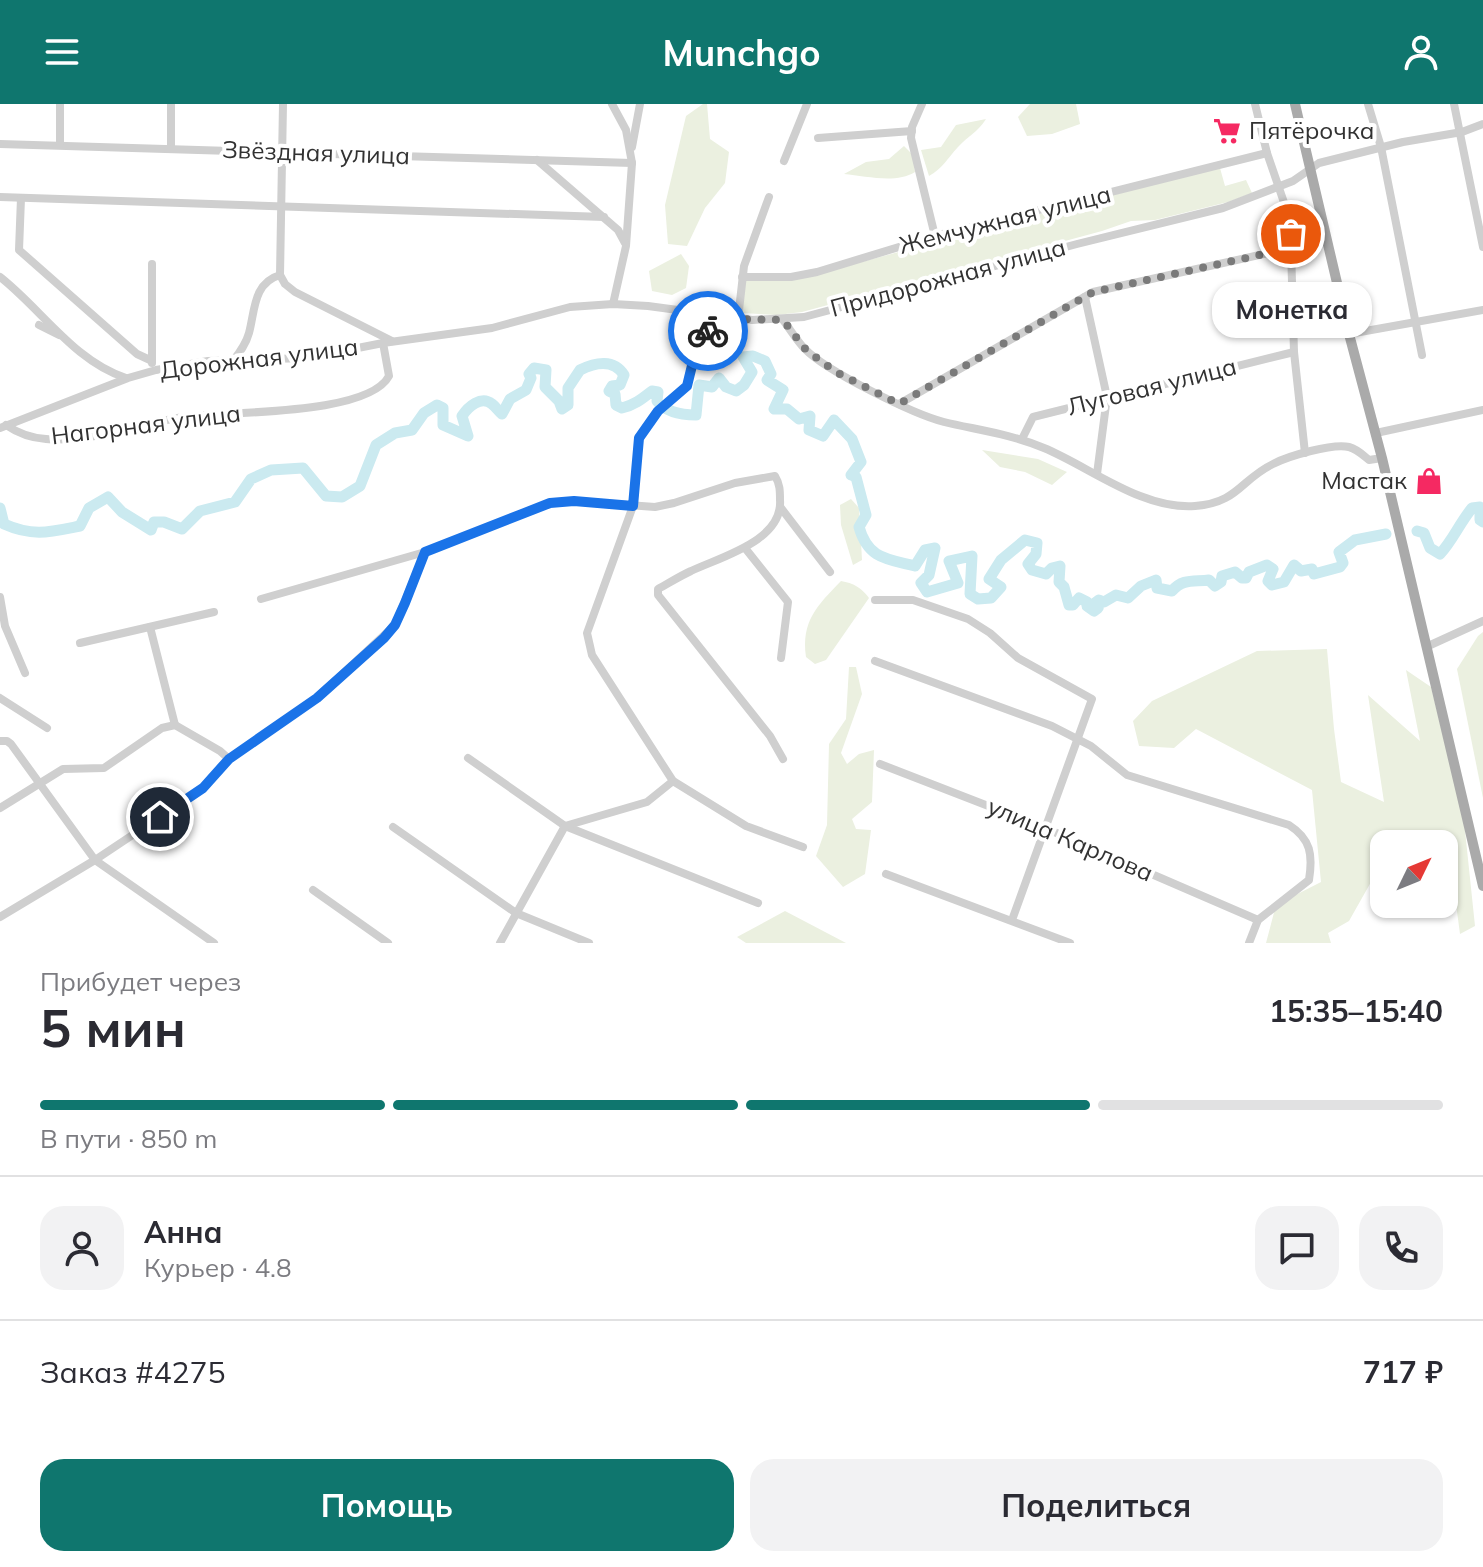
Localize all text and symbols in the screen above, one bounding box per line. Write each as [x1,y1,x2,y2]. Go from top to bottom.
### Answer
icon: menu [40,30,84,74]
text: Munchgo [662,30,821,75]
icon: person [1399,30,1443,74]
place label: Пятёрочка [1249,115,1374,145]
supermarket icon: Пятёрочка [1212,116,1242,146]
street label: Звёздная улица [222,134,410,170]
street label: Жемчужная улица [896,178,1114,260]
pin [1257,200,1325,268]
icon: bag [1269,212,1313,256]
street label: Придорожная улица [827,231,1069,323]
callout: Монетка [1211,282,1371,338]
courier [668,291,748,371]
text: Монетка [1236,293,1348,326]
icon: bike [686,309,730,353]
street label: Дорожная улица [158,331,360,385]
street label: Луговая улица [1064,351,1239,422]
street label: Нагорная улица [49,398,242,451]
place label: Мастак [1321,465,1407,495]
shop icon: Мастак [1414,466,1444,496]
pin [126,783,194,851]
street label: улица Карлова [983,791,1158,887]
icon: home [138,795,182,839]
north arrow [1370,830,1458,918]
map controls [1370,830,1458,918]
text: Прибудет через [40,965,241,998]
text: 15:35–15:40 [1269,992,1443,1030]
text: 5 мин [40,995,186,1060]
text: В пути · 850 m [40,1122,217,1155]
button: person [40,1206,124,1290]
button: chat [1255,1206,1339,1290]
button: phone [1359,1206,1443,1290]
text: Анна [144,1213,223,1251]
text: Курьер · 4.8 [144,1251,292,1284]
text: Заказ #4275 [40,1353,225,1391]
text: 717 ₽ [1363,1353,1443,1391]
button: Помощь [40,1459,734,1551]
button: Поделиться [750,1459,1443,1551]

